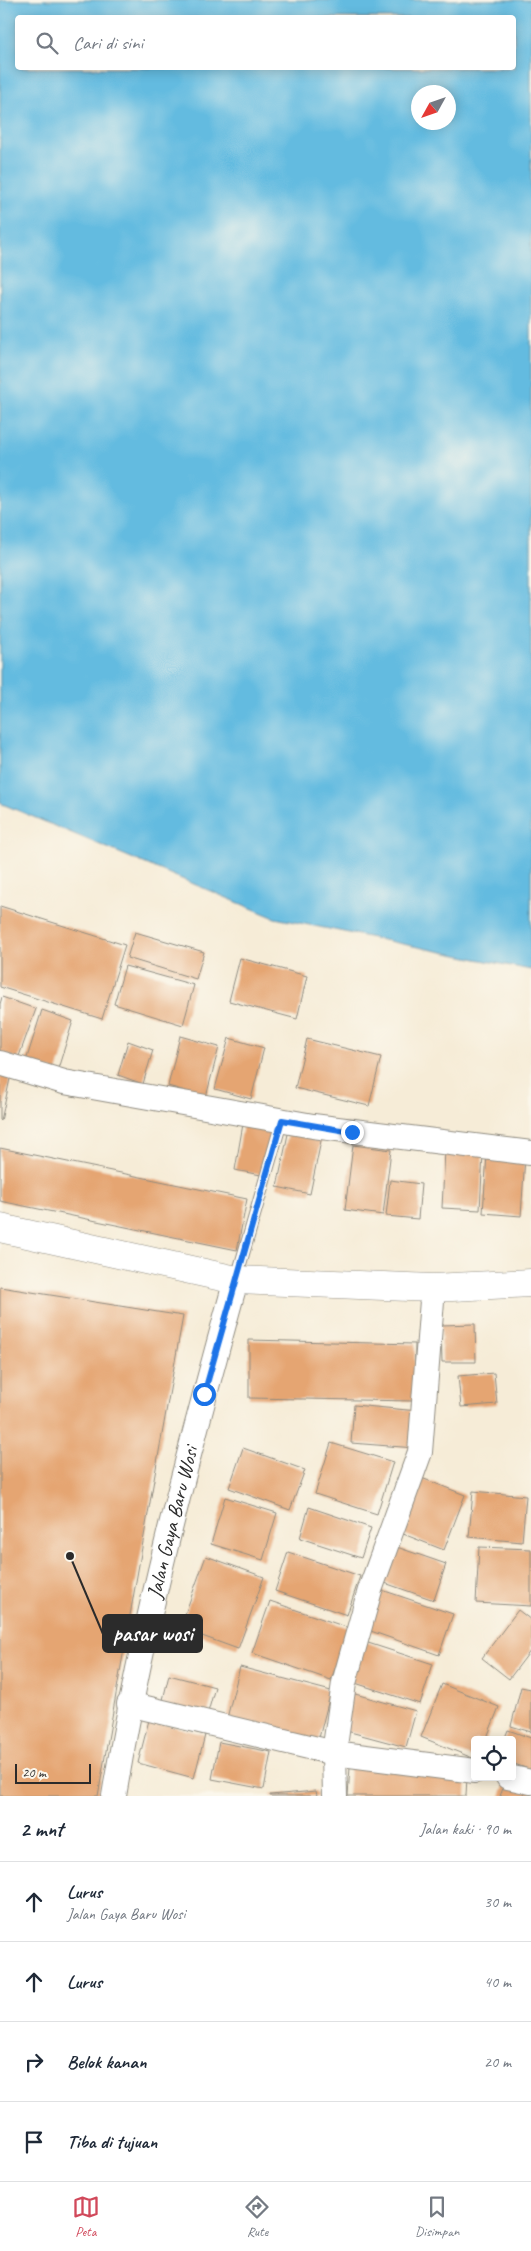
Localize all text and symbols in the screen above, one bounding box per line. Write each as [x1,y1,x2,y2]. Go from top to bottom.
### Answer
search box [15,15,516,70]
icon: search [33,29,61,57]
text: Cari di sini [73,31,143,55]
north arrow [411,85,456,130]
route end [341,1121,364,1144]
route start [193,1383,216,1406]
street label: Jalan Gaya Baru Wosi [141,1440,204,1602]
callout: pasar wosi [103,1615,202,1652]
text: pasar wosi [113,1620,195,1648]
map controls [471,1736,516,1781]
button: locate [471,1736,516,1781]
scale bar [15,1761,91,1784]
text: 20 m [22,1764,46,1781]
text: 2 mnt [20,1816,63,1842]
text: Jalan kaki · 90 m [420,1819,511,1839]
text: Lurus [67,1880,102,1904]
icon: ahead [20,1888,48,1916]
text: 30 m [484,1892,511,1912]
text: Jalan Gaya Baru Wosi [67,1904,186,1924]
icon: ahead [20,1968,48,1996]
text: Lurus [67,1970,102,1994]
text: 40 m [484,1972,511,1992]
icon: right [20,2048,48,2076]
text: Belok kanan [67,2050,146,2074]
text: 20 m [484,2052,511,2072]
icon: arrive [20,2128,48,2156]
text: Tiba di tujuan [67,2130,157,2154]
tab: Peta [72,2193,100,2240]
tab: Rute [243,2193,271,2240]
tab: Disimpan [415,2193,459,2240]

